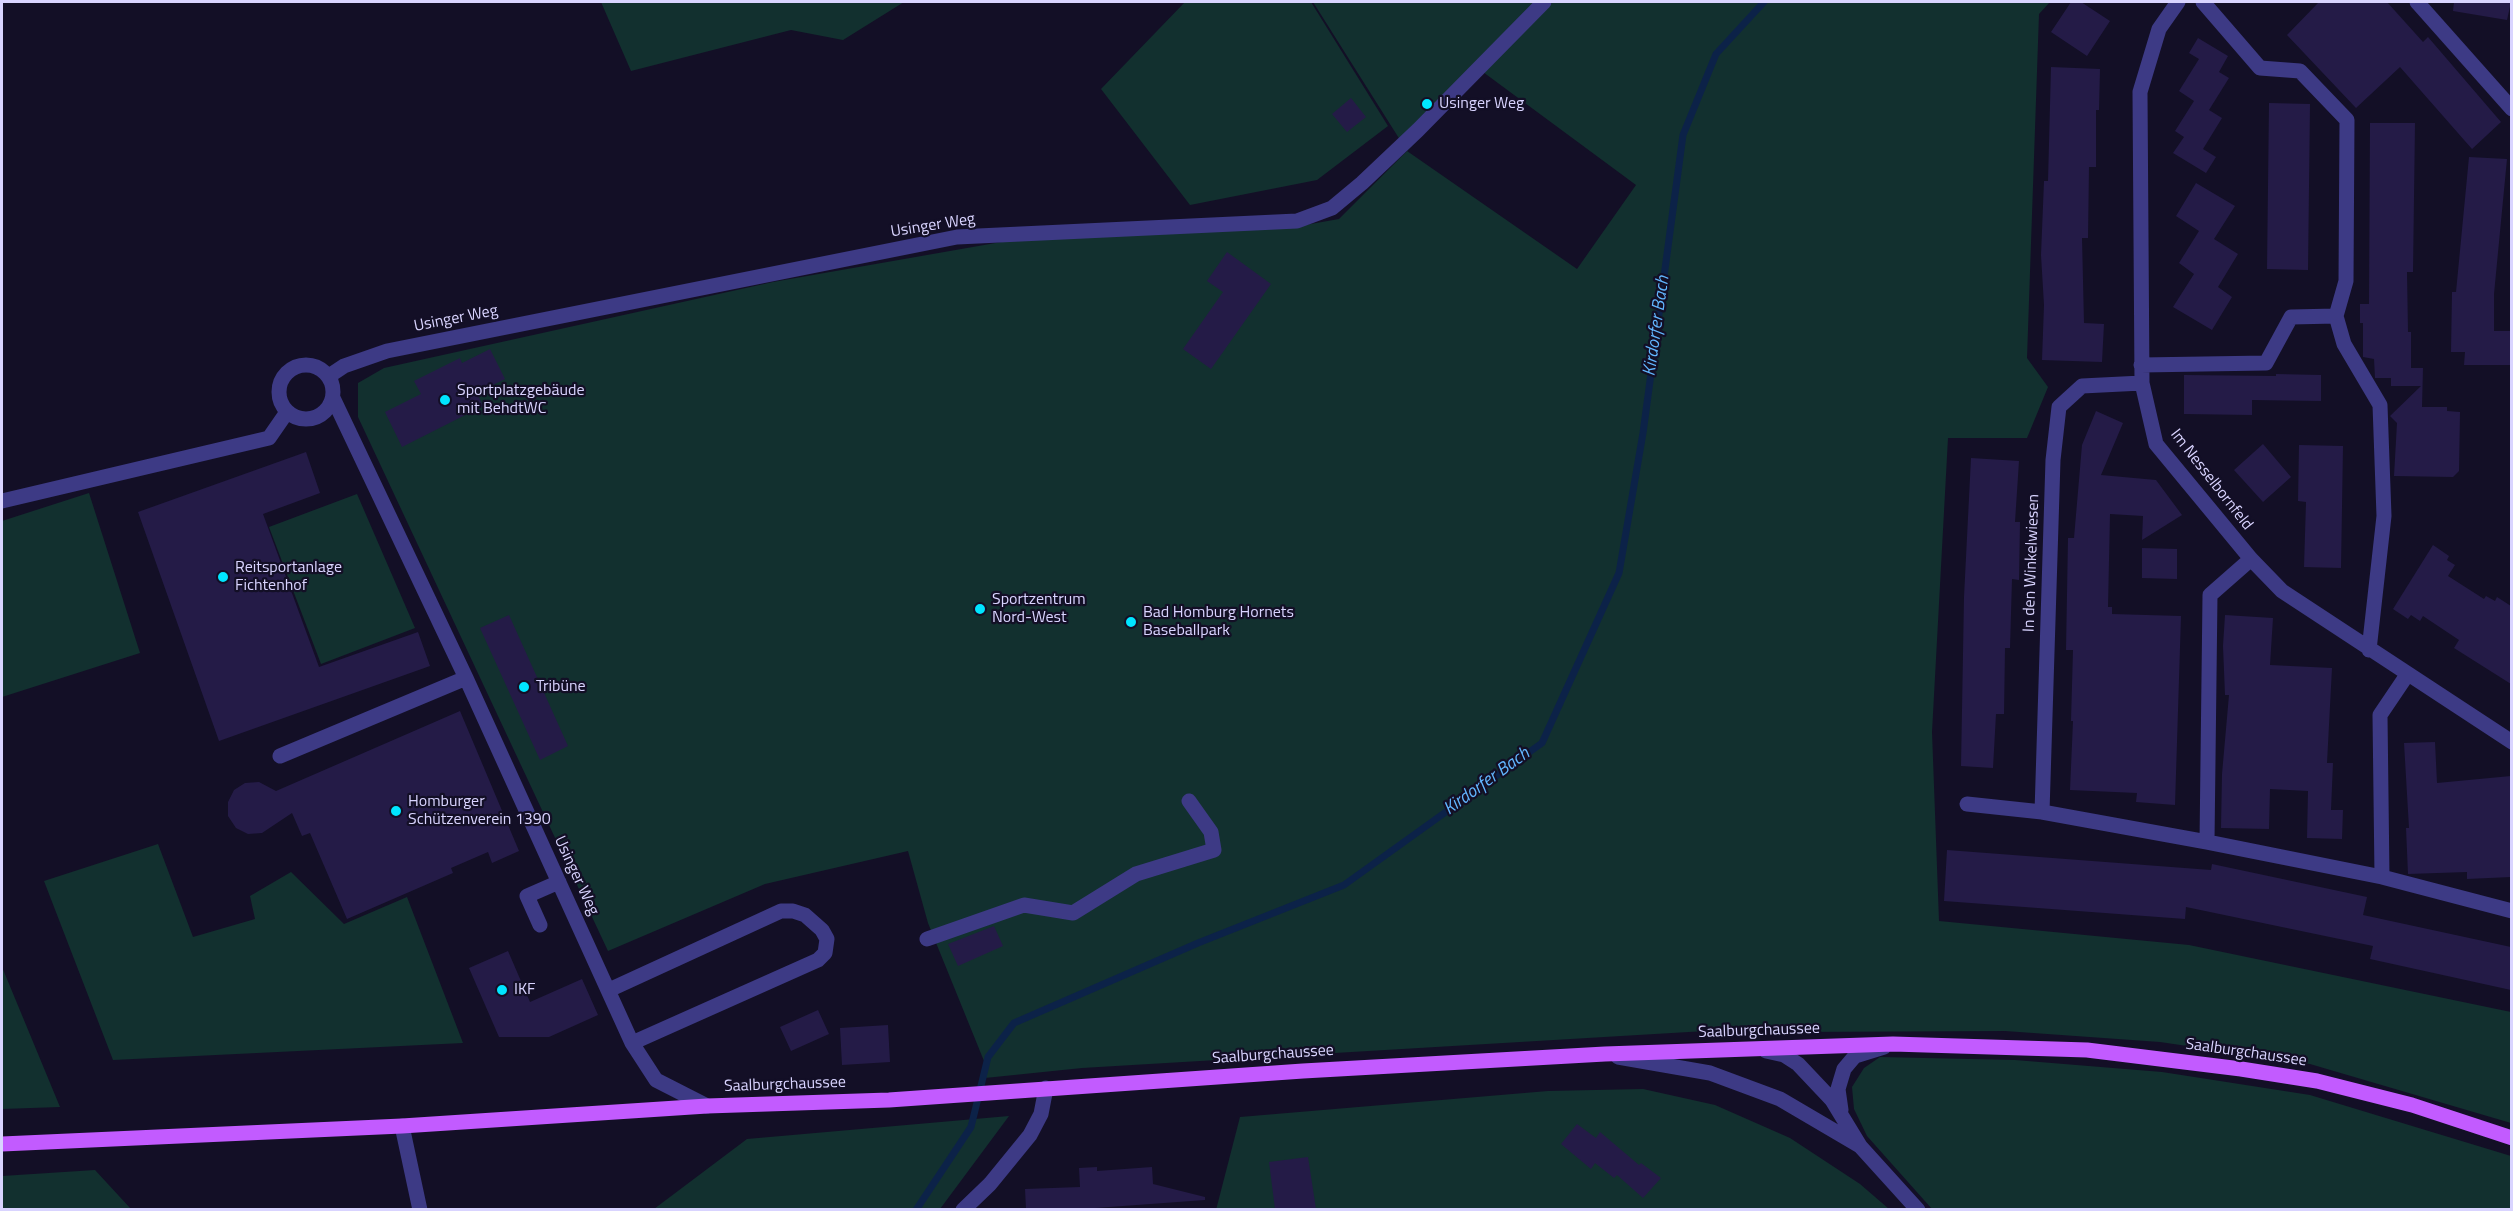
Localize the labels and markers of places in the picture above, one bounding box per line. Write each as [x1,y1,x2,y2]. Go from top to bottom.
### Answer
place label: Usinger Weg [1439,94,1524,114]
marker: Usinger Weg [1420,97,1434,111]
place label: Sportplatzgebäude mit BehdtWC [457,381,585,419]
marker: Sportplatzgebäude mit BehdtWC [438,393,452,407]
place label: Reitsportanlage Fichtenhof [235,558,342,596]
marker: Reitsportanlage Fichtenhof [216,570,230,584]
place label: Sportzentrum Nord-West [992,590,1086,628]
marker: Sportzentrum Nord-West [973,602,987,616]
place label: Bad Homburg Hornets Baseballpark [1143,603,1294,641]
marker: Bad Homburg Hornets Baseballpark [1124,615,1138,629]
place label: Tribüne [536,677,586,697]
marker: Tribüne [517,680,531,694]
place label: Homburger Schützenverein 1390 [408,792,551,830]
marker: Homburger Schützenverein 1390 [389,804,403,818]
place label: IKF [514,980,535,1000]
marker: IKF [495,983,509,997]

